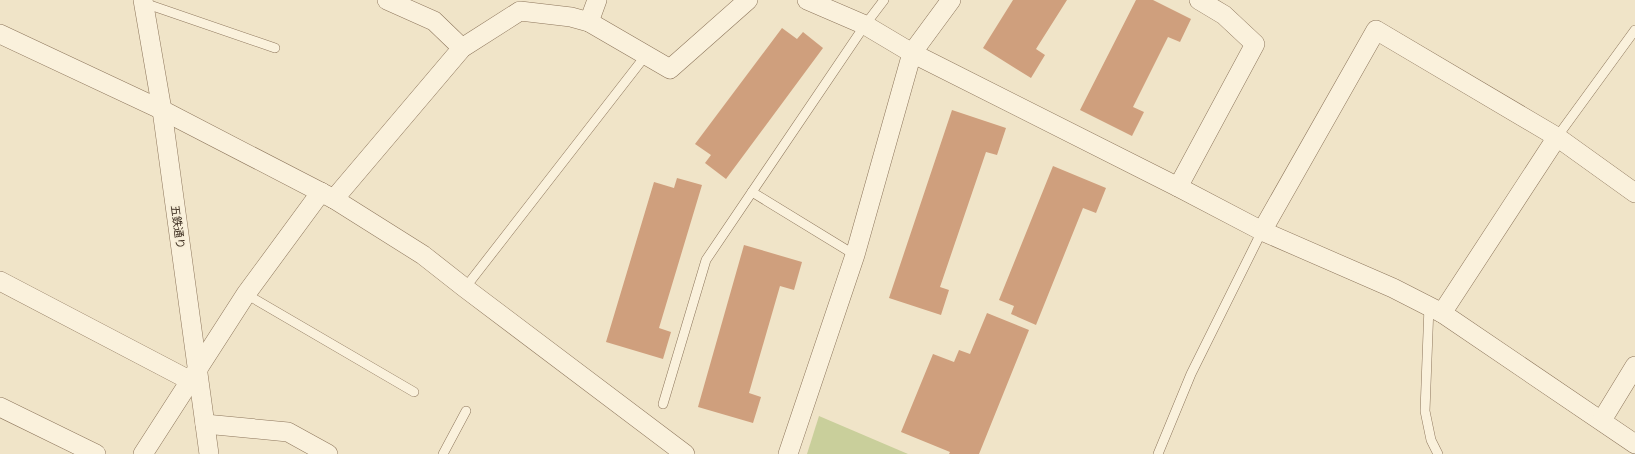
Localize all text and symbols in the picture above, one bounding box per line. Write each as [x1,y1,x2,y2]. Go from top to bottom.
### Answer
street label: 五鉄通り [168,204,187,250]

